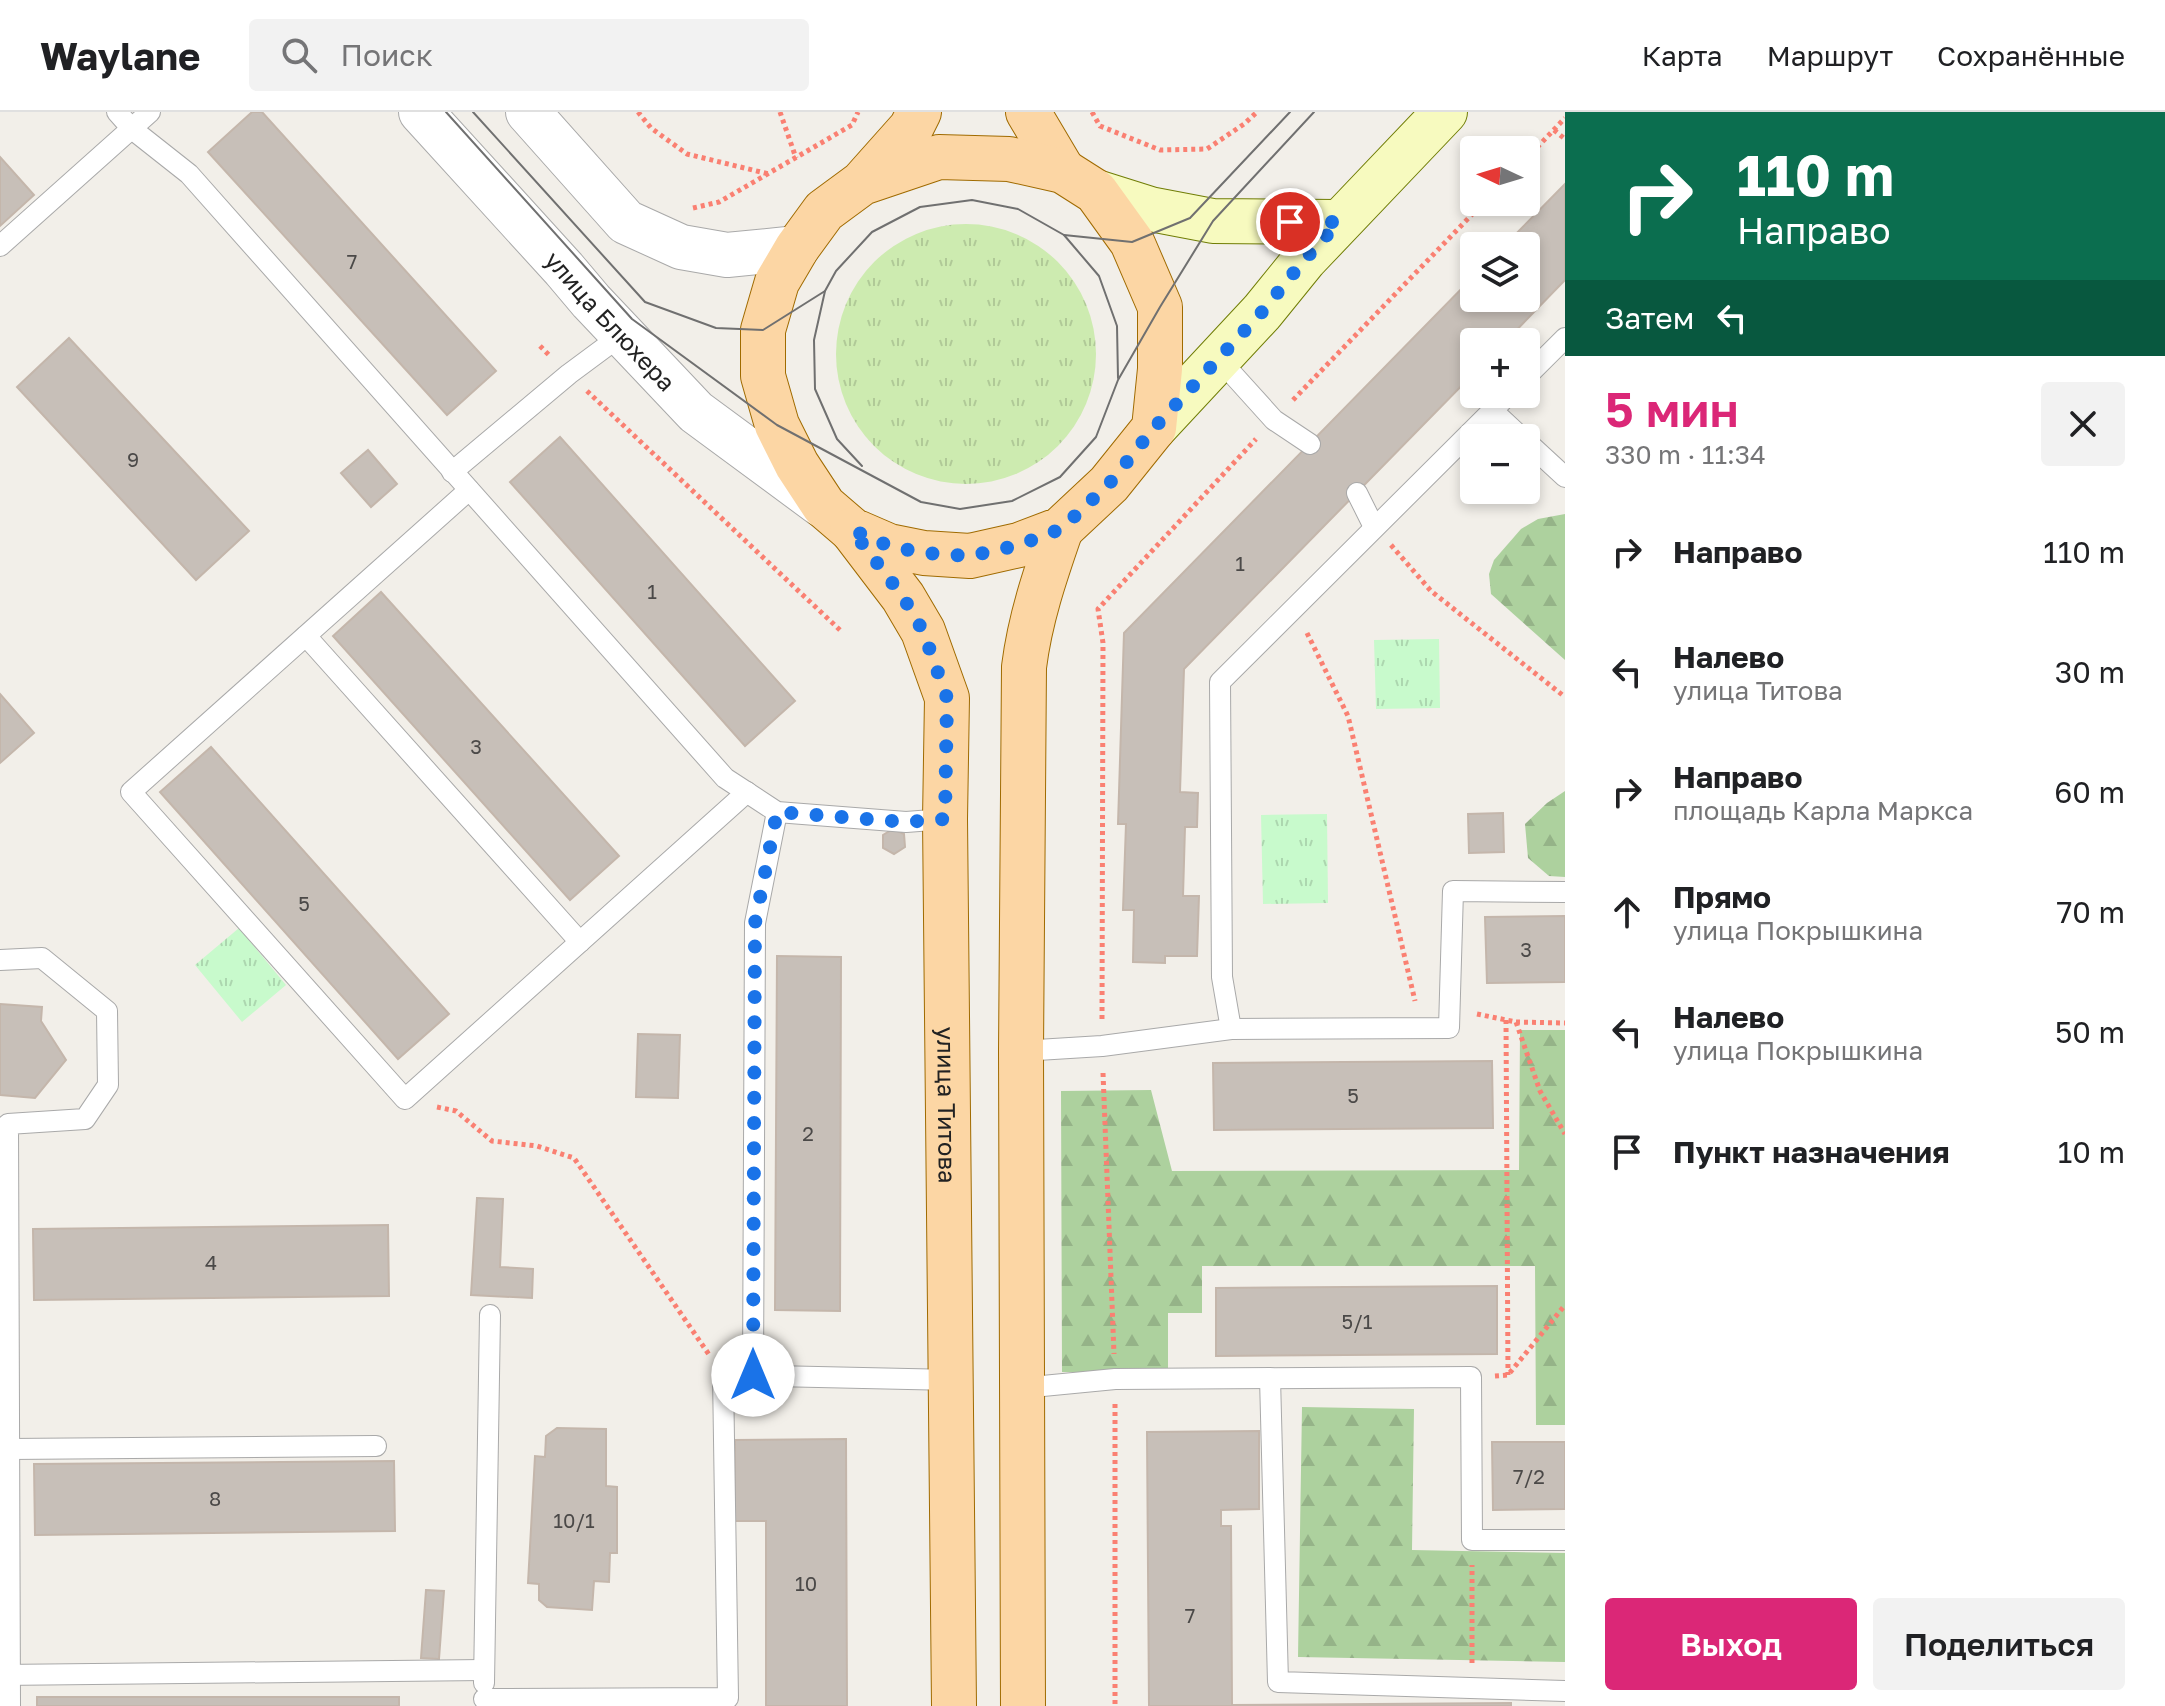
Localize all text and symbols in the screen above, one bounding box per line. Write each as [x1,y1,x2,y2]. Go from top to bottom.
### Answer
search box [249,19,809,91]
text: Waylane [40,33,201,78]
icon: search [277,33,321,77]
text: Поиск [341,37,433,73]
text: Карта [1642,39,1723,72]
text: Маршрут [1767,39,1893,72]
text: Сохранённые [1937,39,2125,72]
north arrow [1460,136,1540,216]
map controls [1460,136,1540,504]
text: 110 m [1737,141,1894,208]
icon: right [1605,144,1709,248]
pin [1256,188,1324,256]
icon: arrive [1268,200,1312,244]
text: Направо [1737,209,1891,252]
button: layers [1460,232,1540,312]
street label: улица Блюхера [540,244,682,396]
house number: 7 [347,249,357,273]
icon: left [1710,296,1754,340]
text: Затем [1605,300,1694,336]
button: + [1460,328,1540,408]
text: 5 мин [1605,380,1739,438]
button: close [2041,382,2125,466]
button: − [1460,424,1540,504]
text: 330 m · 11:34 [1605,439,1766,470]
house number: 9 [127,447,139,471]
icon: right [1605,530,1649,574]
text: Направо [1673,534,1802,570]
text: 110 m [2043,534,2125,570]
house number: 1 [1235,551,1245,575]
house number: 1 [647,579,657,603]
text: Налево [1673,639,1784,675]
icon: left [1605,650,1649,694]
text: 30 m [2055,654,2125,690]
text: улица Титова [1673,675,1843,706]
house number: 3 [470,734,482,758]
text: Направо [1673,759,1802,795]
icon: right [1605,770,1649,814]
text: 60 m [2054,774,2125,810]
text: площадь Карла Маркса [1673,795,1973,826]
text: Прямо [1673,879,1771,915]
icon: ahead [1605,890,1649,934]
house number: 5 [298,891,310,915]
text: 70 m [2056,894,2125,930]
text: улица Покрышкина [1673,915,1923,946]
house number: 3 [1520,937,1532,961]
text: Налево [1673,999,1784,1035]
icon: left [1605,1010,1649,1054]
text: 50 m [2055,1014,2125,1050]
street label: улица Титова [933,1027,963,1184]
text: улица Покрышкина [1673,1035,1923,1066]
house number: 5 [1347,1083,1359,1107]
house number: 2 [802,1121,814,1145]
icon: arrive [1605,1130,1649,1174]
text: Пункт назначения [1673,1134,1950,1170]
text: 10 m [2058,1134,2125,1170]
house number: 4 [205,1250,217,1274]
house number: 5/1 [1342,1309,1373,1333]
position arrow [711,1333,795,1417]
house number: 7/2 [1513,1464,1545,1488]
house number: 8 [209,1486,221,1510]
house number: 10/1 [553,1508,595,1532]
house number: 10 [795,1571,817,1595]
button: Выход [1605,1598,1857,1690]
button: Поделиться [1873,1598,2125,1690]
house number: 7 [1185,1603,1195,1627]

